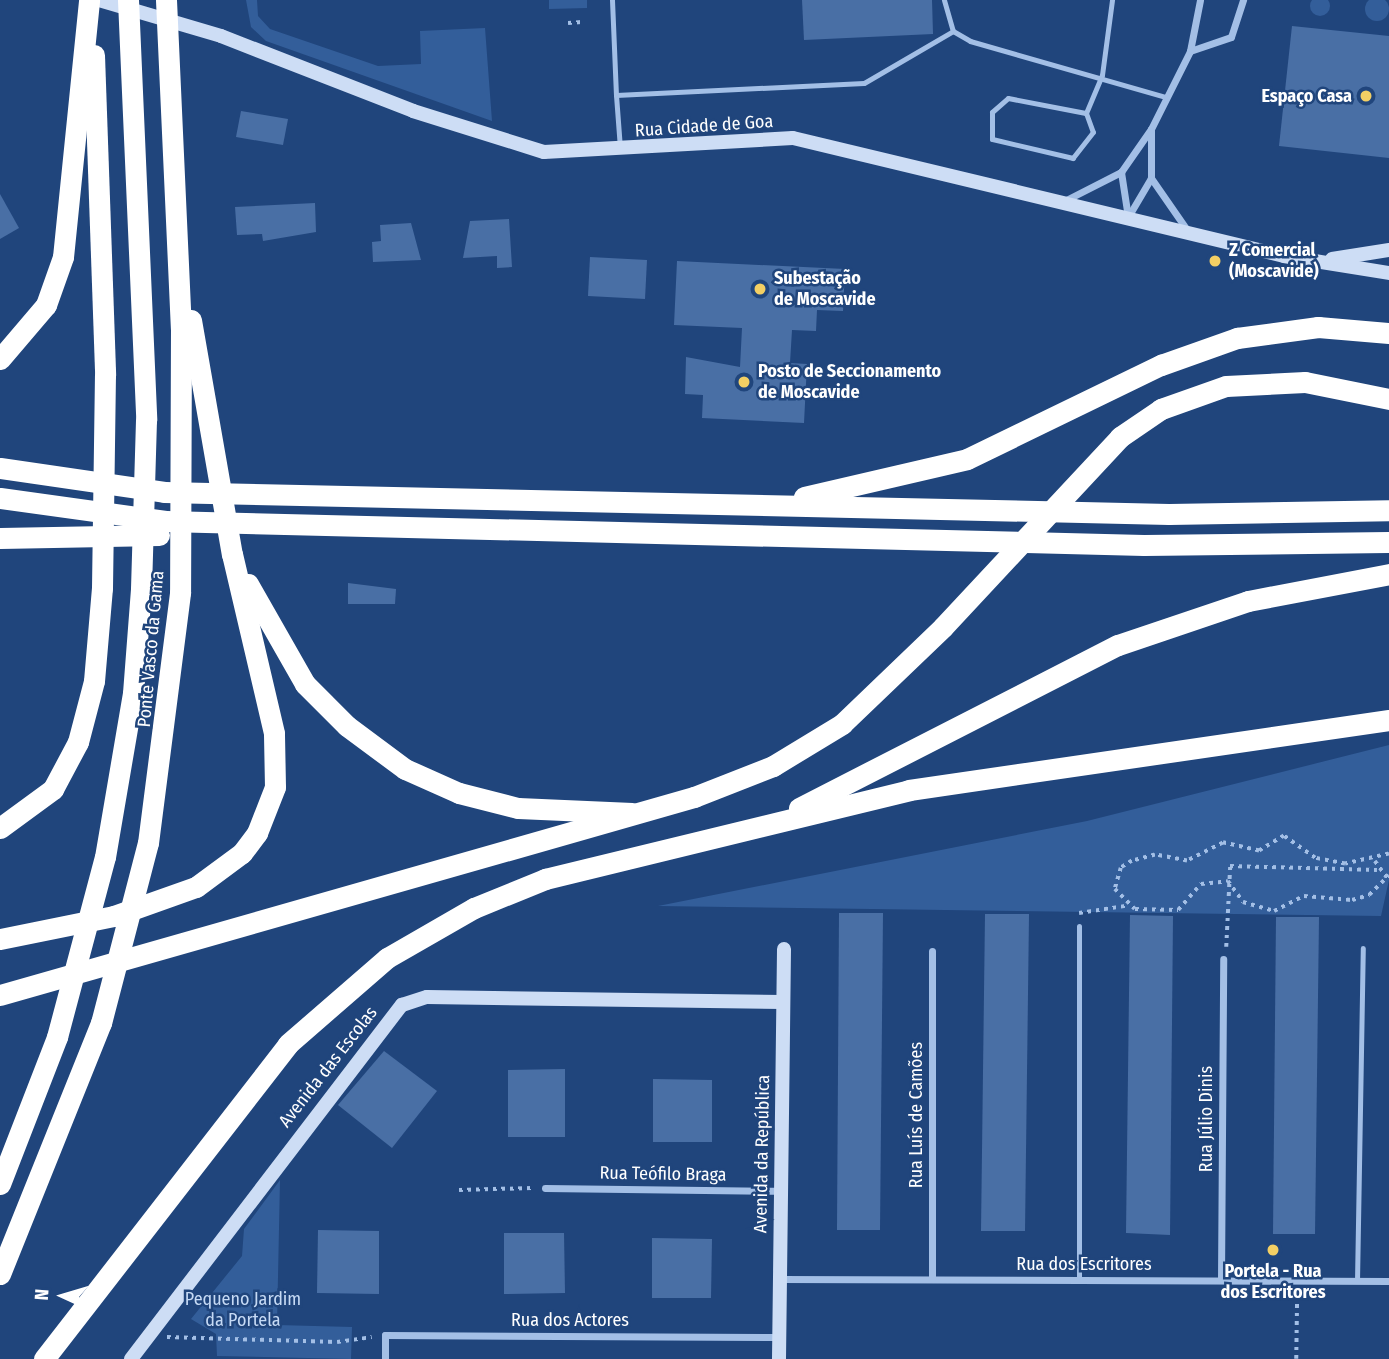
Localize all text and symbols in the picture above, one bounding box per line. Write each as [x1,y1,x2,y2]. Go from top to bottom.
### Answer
place label: Espaço Casa [1261,85,1352,107]
marker: Espaço Casa [1358,88,1374,104]
street label: Rua Cidade de Goa [634,110,774,142]
place label: Z Comercial (Moscavide) [1229,240,1319,282]
marker: Z Comercial (Moscavide) [1207,253,1223,269]
place label: Subestação de Moscavide [774,268,876,310]
marker: Subestação de Moscavide [752,281,768,297]
place label: Posto de Seccionamento de Moscavide [758,361,941,404]
marker: Posto de Seccionamento de Moscavide [736,374,752,390]
street label: Ponte Vasco da Gama [133,570,169,728]
street label: Avenida das Escolas [274,1002,382,1132]
street label: Rua Luís de Camões [905,1042,927,1188]
street label: Rua Júlio Dinis [1195,1066,1217,1172]
street label: Avenida da República [750,1075,774,1233]
street label: Rua Teófilo Braga [599,1162,727,1186]
marker: Portela - Rua dos Escritores [1265,1242,1281,1258]
street label: Rua dos Escritores [1016,1253,1152,1275]
north arrow [28,1261,98,1331]
place label: Portela - Rua dos Escritores [1220,1261,1326,1304]
text: N [30,1288,53,1301]
park label: Pequeno Jardim da Portela [185,1289,301,1332]
street label: Rua dos Actores [511,1309,629,1331]

